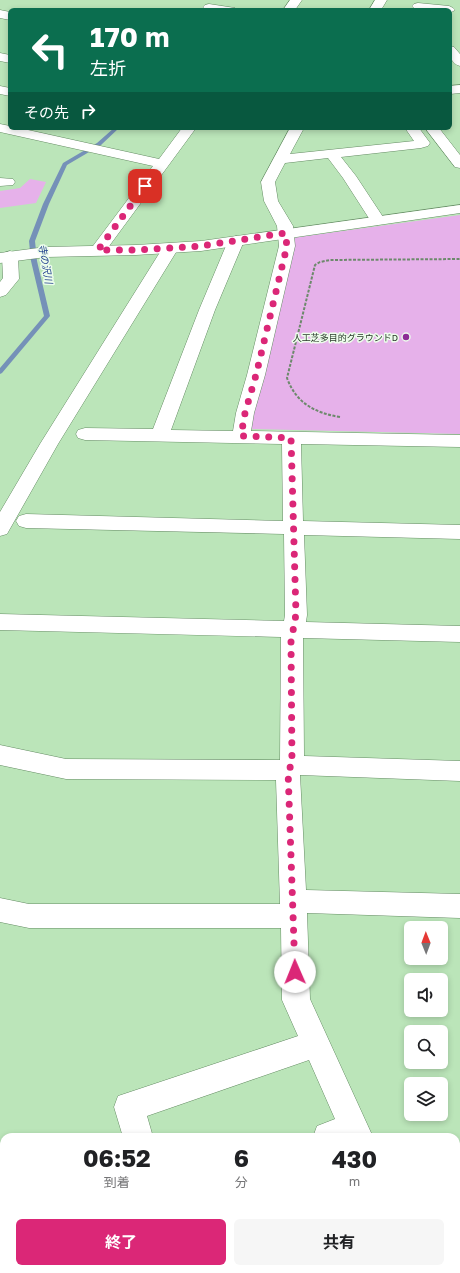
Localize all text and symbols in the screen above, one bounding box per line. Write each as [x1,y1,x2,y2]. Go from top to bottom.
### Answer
text: 170 m [90,20,169,53]
icon: left [24,24,76,76]
text: 左折 [90,57,126,79]
icon: right [77,100,99,122]
text: その先 [24,103,69,121]
pin [128,169,162,203]
icon: arrive [134,175,156,197]
water label: 寺の沢川 [37,243,56,286]
place label: 人工芝多目的グラウンドD [293,332,398,343]
marker: 人工芝多目的グラウンドD [401,332,411,342]
north arrow [404,921,448,965]
map controls [404,921,448,1121]
position arrow [274,951,316,993]
button: sound [404,973,448,1017]
button: search [404,1025,448,1069]
button: layers [404,1077,448,1121]
text: 06:52 [83,1143,151,1172]
text: 6 [234,1143,249,1172]
text: 430 [332,1144,377,1173]
text: m [349,1173,360,1189]
text: 到着 [104,1174,130,1190]
text: 分 [235,1174,248,1190]
button: 終了 [16,1219,226,1265]
button: 共有 [234,1219,444,1265]

